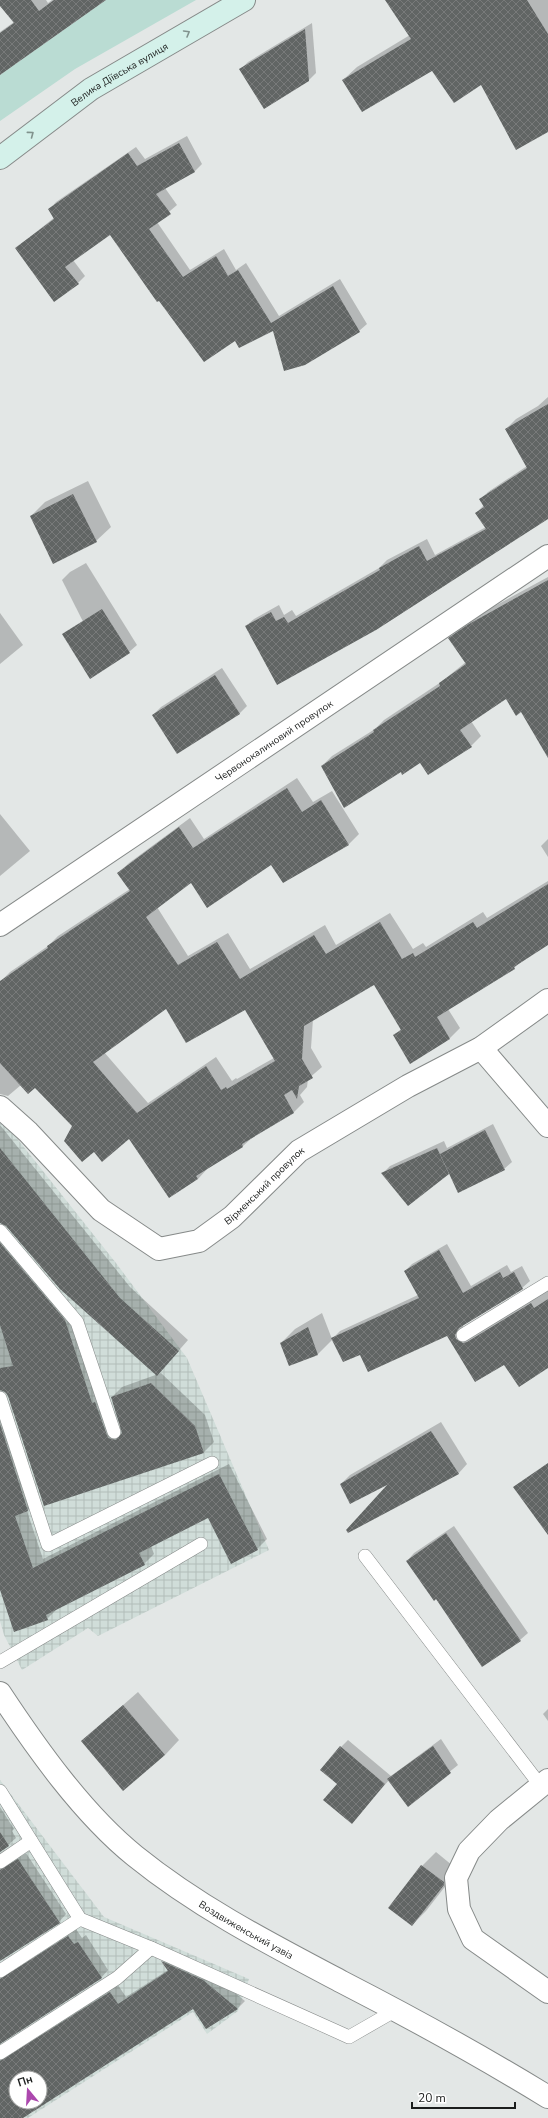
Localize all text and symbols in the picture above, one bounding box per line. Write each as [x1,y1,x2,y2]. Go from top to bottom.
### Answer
one-way arrow [183,31,190,38]
street label: Велика Діївська вулиця [68,40,171,110]
one-way arrow [27,132,34,139]
street label: Червонокалиновий провулок [213,696,336,786]
street label: Вірменський провулок [222,1143,308,1228]
street label: Воздвиженський узвіз [196,1898,296,1963]
north arrow [8,2070,48,2110]
text: Пн [16,2071,35,2090]
scale bar [412,2084,515,2110]
text: 20 m [418,2090,446,2106]

